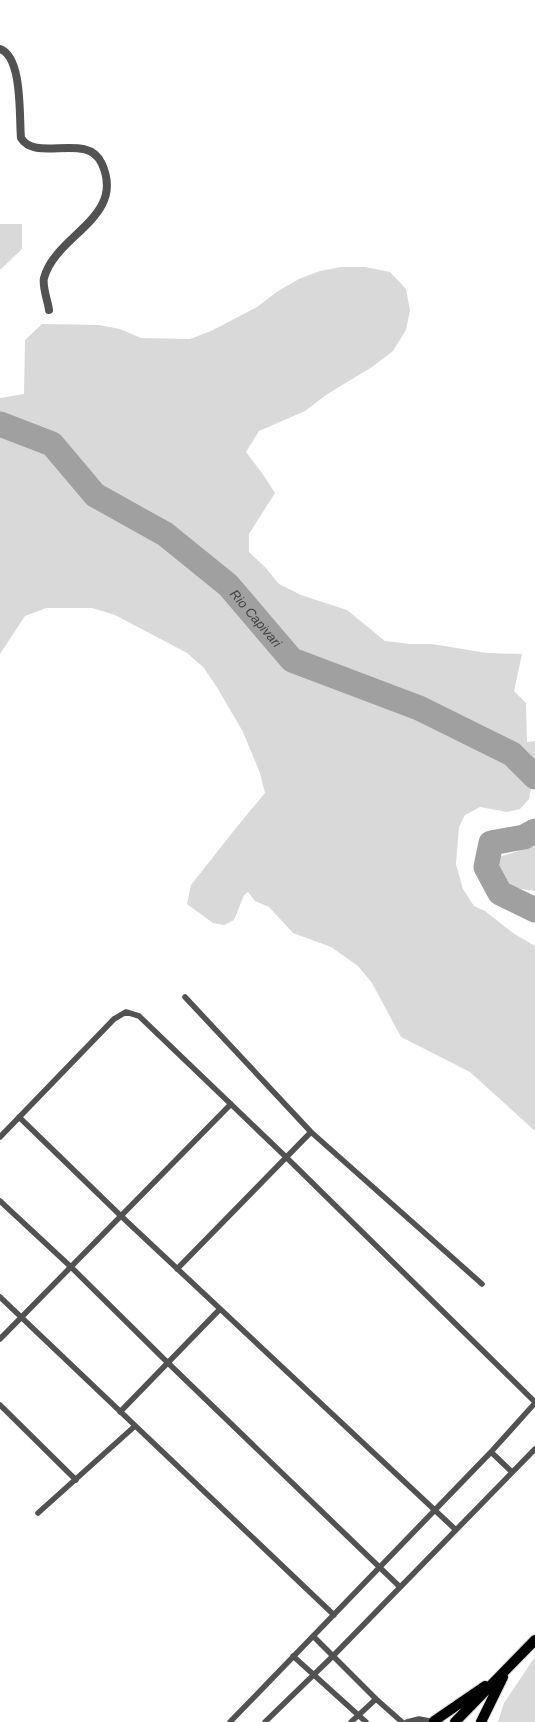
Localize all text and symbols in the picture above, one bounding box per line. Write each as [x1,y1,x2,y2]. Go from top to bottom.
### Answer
water label: Rio Capivari [227,587,285,651]

